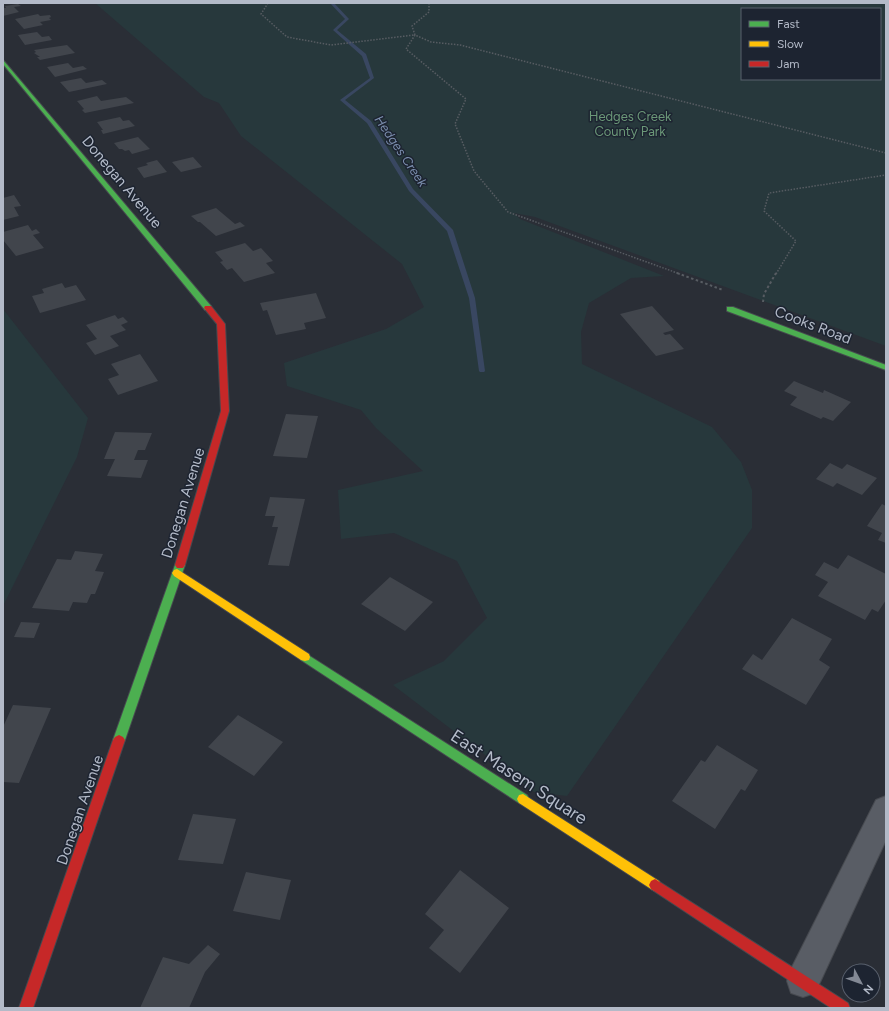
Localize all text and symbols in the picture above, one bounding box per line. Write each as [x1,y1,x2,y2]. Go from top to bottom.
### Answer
legend [741,8,881,80]
text: Fast [777,17,800,31]
text: Slow [777,37,804,51]
text: Jam [777,57,800,71]
park label: Hedges Creek County Park [589,109,672,139]
water label: Hedges Creek [372,112,431,190]
street label: Donegan Avenue [78,132,166,232]
street label: Cooks Road [772,302,854,348]
street label: Donegan Avenue [158,445,208,561]
street label: East Masem Square [447,725,592,829]
street label: Donegan Avenue [53,753,107,867]
north arrow [841,963,881,1003]
text: N [860,982,876,997]

